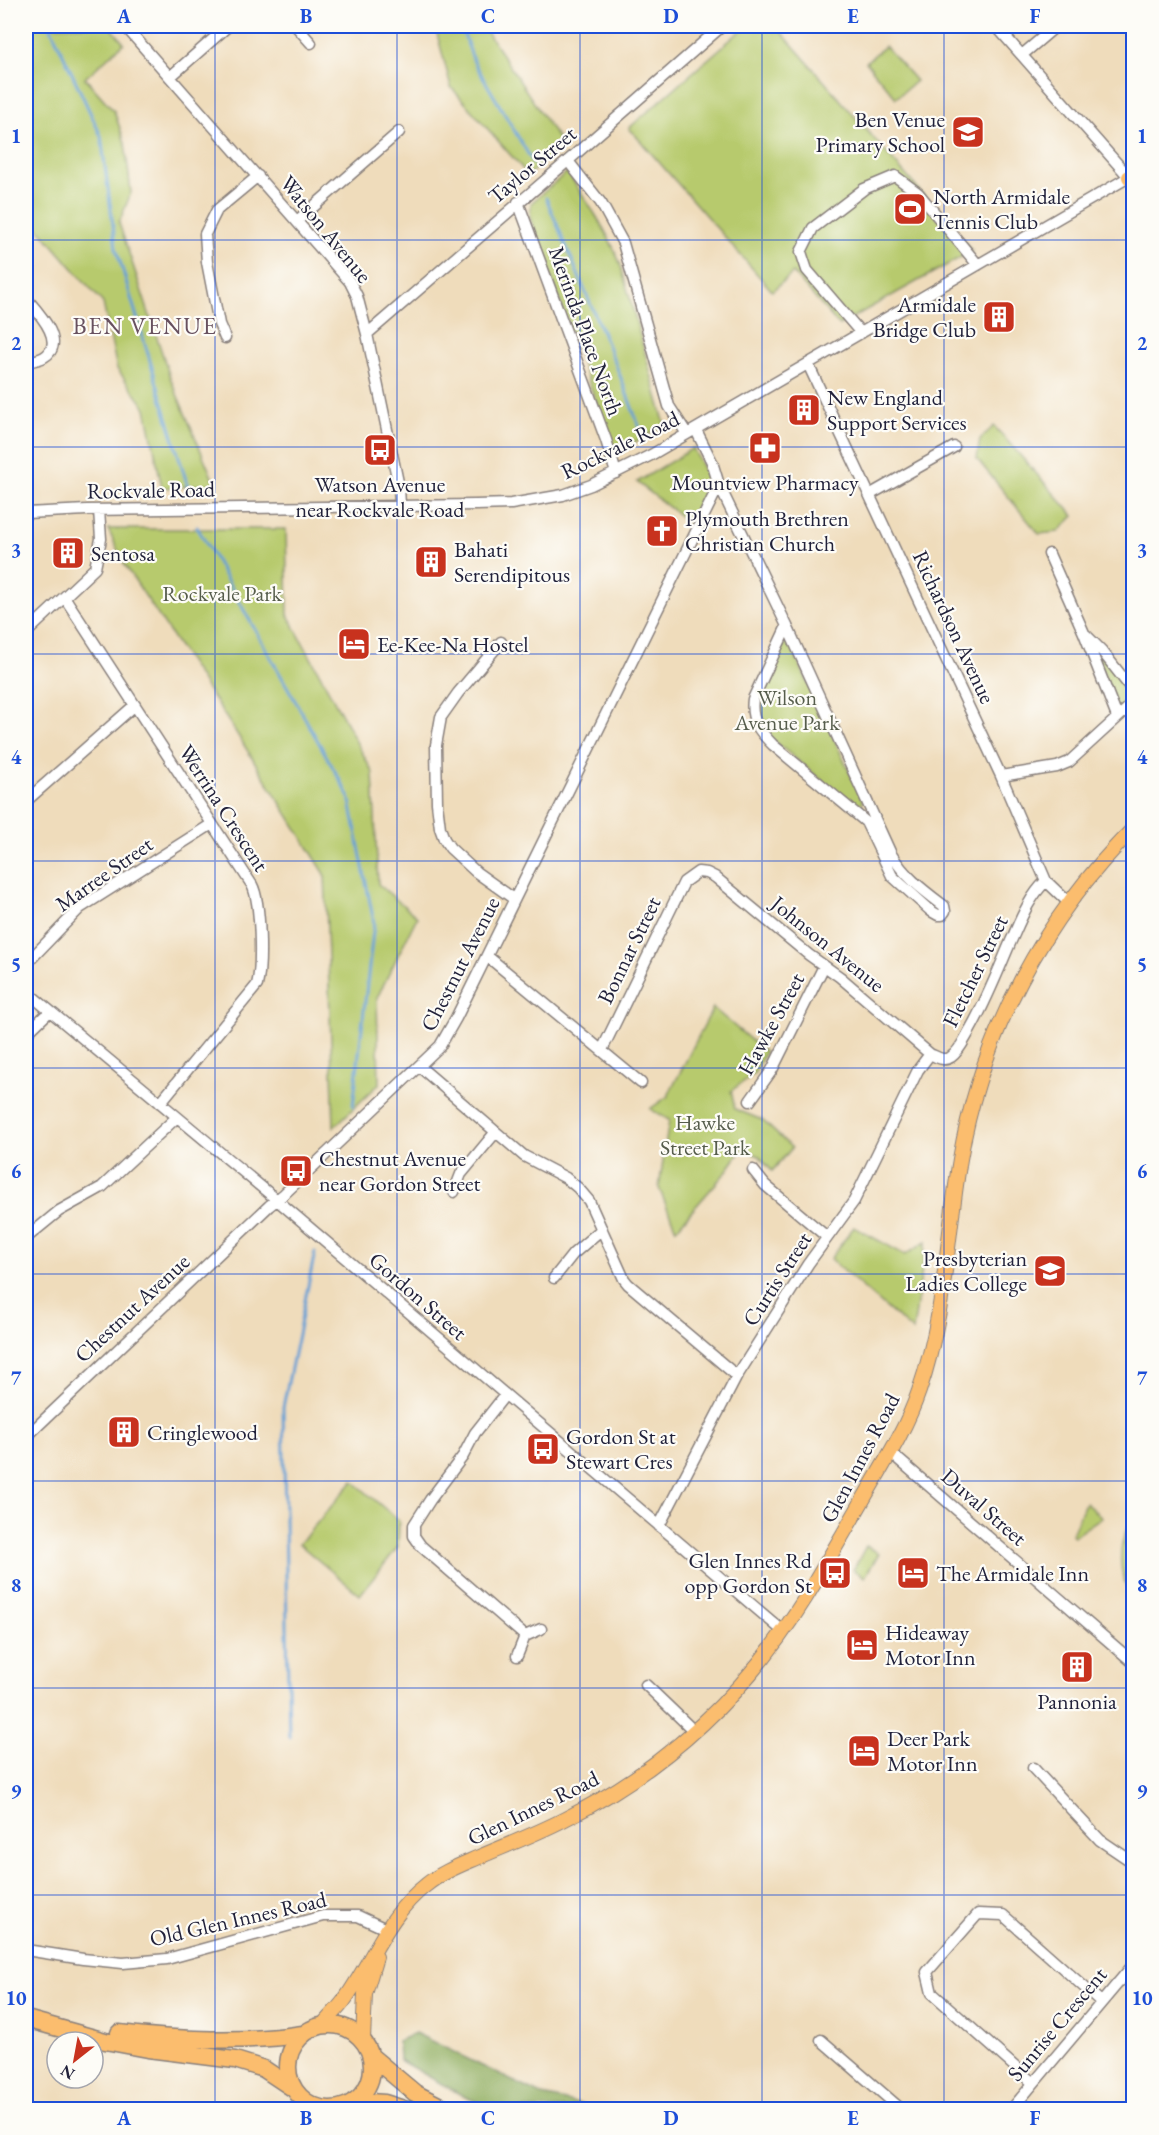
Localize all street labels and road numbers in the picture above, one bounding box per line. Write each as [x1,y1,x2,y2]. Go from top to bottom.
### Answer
street label: Taylor Street [482,119,582,210]
street label: Watson Avenue [274,169,379,289]
street label: Merinda Place North [542,242,630,420]
street label: Rockvale Road [556,403,685,486]
street label: Rockvale Road [87,474,216,506]
street label: Richardson Avenue [906,546,1002,709]
street label: Werrina Crescent [172,739,276,877]
street label: Marree Street [50,830,158,918]
street label: Johnson Avenue [764,888,891,999]
street label: Chestnut Avenue [414,891,507,1036]
street label: Bonnar Street [591,891,667,1008]
street label: Fletcher Street [935,910,1015,1032]
street label: Hawke Street [731,968,811,1080]
street label: Curtis Street [736,1226,818,1332]
street label: Gordon Street [363,1245,473,1347]
street label: Chestnut Avenue [68,1247,196,1369]
street label: Glen Innes Road [814,1387,907,1528]
street label: Duval Street [935,1462,1033,1552]
street label: Glen Innes Road [462,1763,604,1852]
street label: Old Glen Innes Road [147,1884,330,1953]
street label: Sunrise Crescent [1001,1961,1113,2087]

